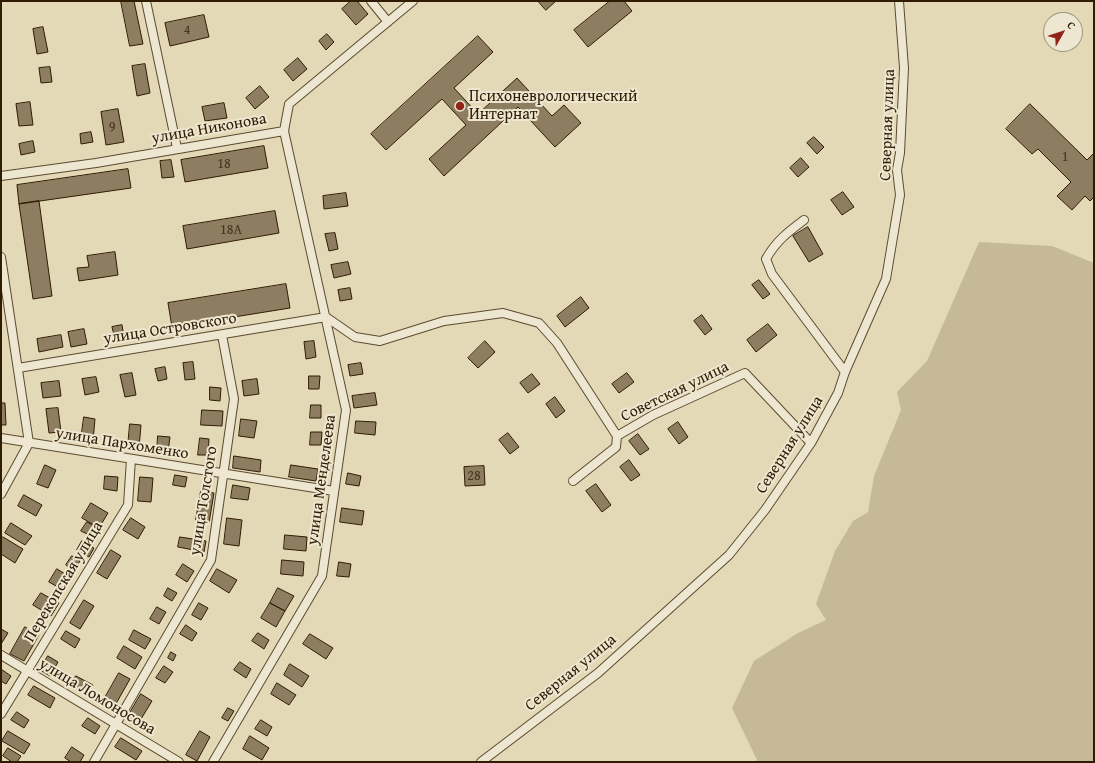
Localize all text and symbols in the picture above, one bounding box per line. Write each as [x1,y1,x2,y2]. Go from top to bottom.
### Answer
north arrow [1043,12,1083,52]
text: С [1063,18,1080,33]
house number: 4 [184,22,190,38]
street label: Северная улица [876,69,900,181]
place label: Психоневрологический Интернат [469,87,637,125]
marker: Психоневрологический Интернат [454,100,466,112]
street label: улица Никонова [150,109,268,149]
house number: 9 [109,119,115,135]
house number: 1 [1062,149,1068,165]
house number: 18 [217,156,231,172]
house number: 18А [220,222,242,238]
street label: улица Островского [102,309,238,349]
street label: Советская улица [618,358,732,426]
street label: Северная улица [752,392,828,498]
street label: улица Менделеева [303,414,341,546]
street label: улица Пархоменко [54,424,190,464]
street label: улица Толстого [186,445,222,557]
house number: 28 [467,468,481,484]
street label: Перекопская улица [20,518,108,646]
street label: Северная улица [521,630,621,716]
street label: улица Ломоносова [35,655,159,739]

